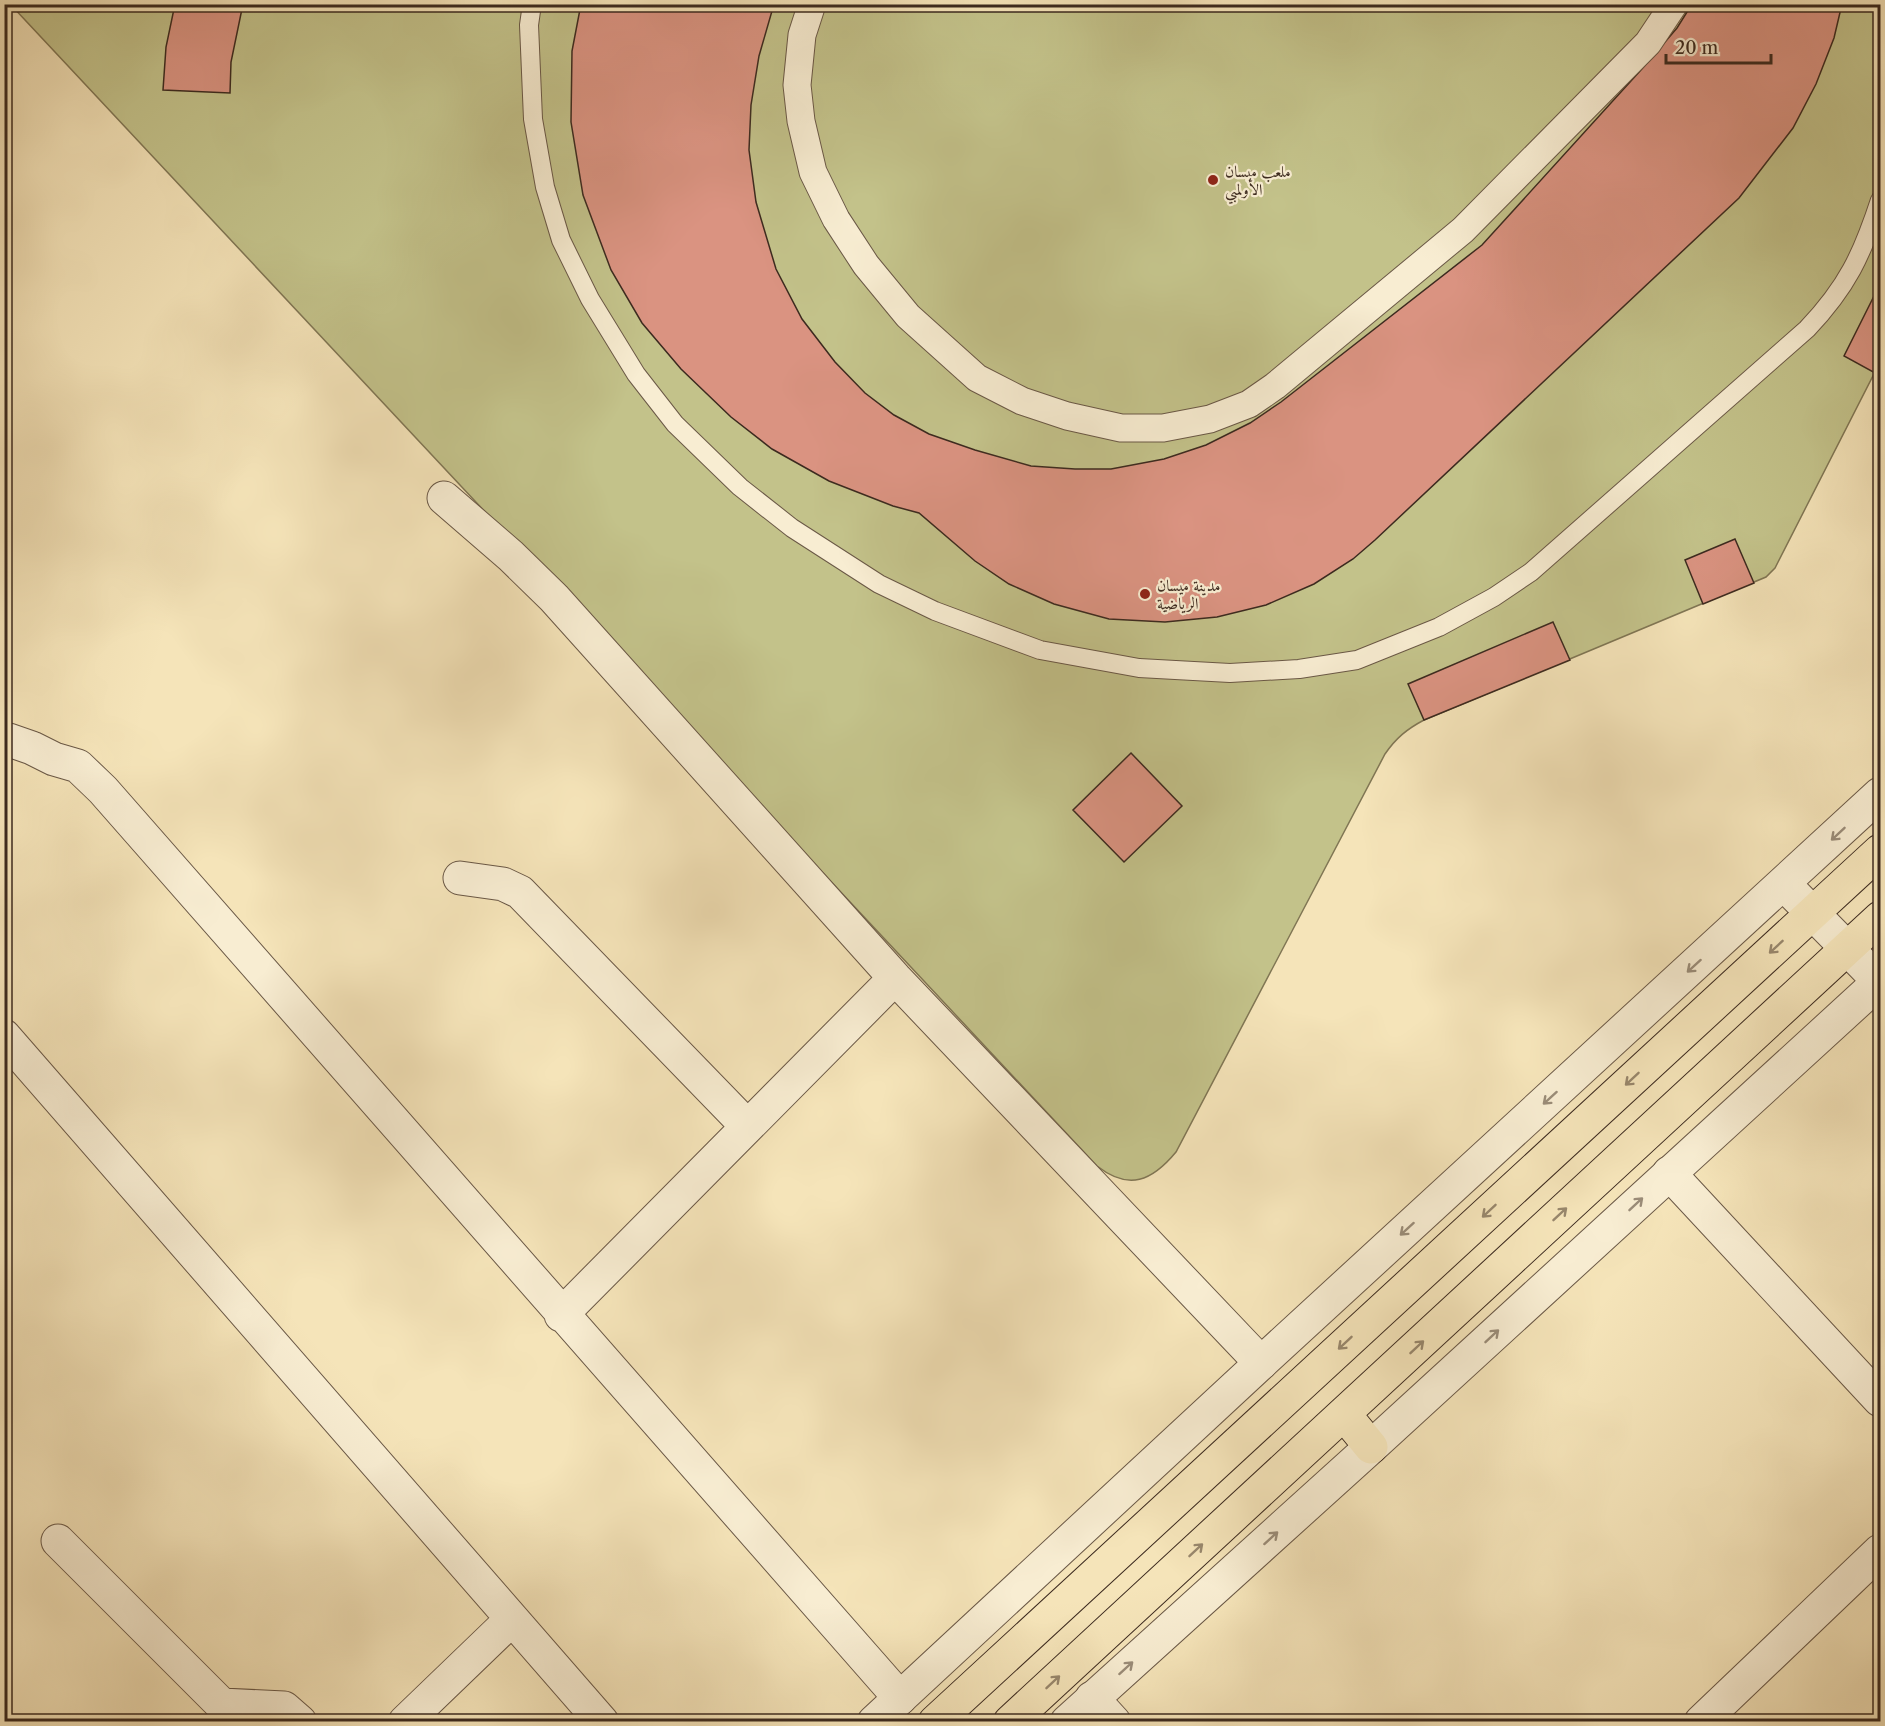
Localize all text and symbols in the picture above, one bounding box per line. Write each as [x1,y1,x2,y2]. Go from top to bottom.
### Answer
scale bar [1666,27,1771,65]
text: 20 m [1675,37,1719,59]
place label: ملعب ميسان الأولمبي [1225,161,1291,205]
marker: ملعب ميسان الأولمبي [1206,173,1220,187]
place label: مدينة ميسان الرياضية [1157,575,1221,614]
marker: مدينة ميسان الرياضية [1138,587,1152,601]
one-way arrow [1830,827,1845,841]
one-way arrow [1769,940,1784,954]
one-way arrow [1687,959,1702,973]
one-way arrow [1625,1072,1640,1086]
one-way arrow [1543,1091,1558,1105]
one-way arrow [1628,1196,1643,1211]
one-way arrow [1482,1204,1497,1218]
one-way arrow [1552,1207,1567,1221]
one-way arrow [1399,1222,1414,1236]
one-way arrow [1485,1329,1500,1343]
one-way arrow [1338,1336,1353,1351]
one-way arrow [1409,1340,1424,1354]
one-way arrow [1263,1531,1278,1545]
one-way arrow [1189,1543,1204,1557]
one-way arrow [1118,1661,1133,1675]
one-way arrow [1045,1675,1060,1689]

